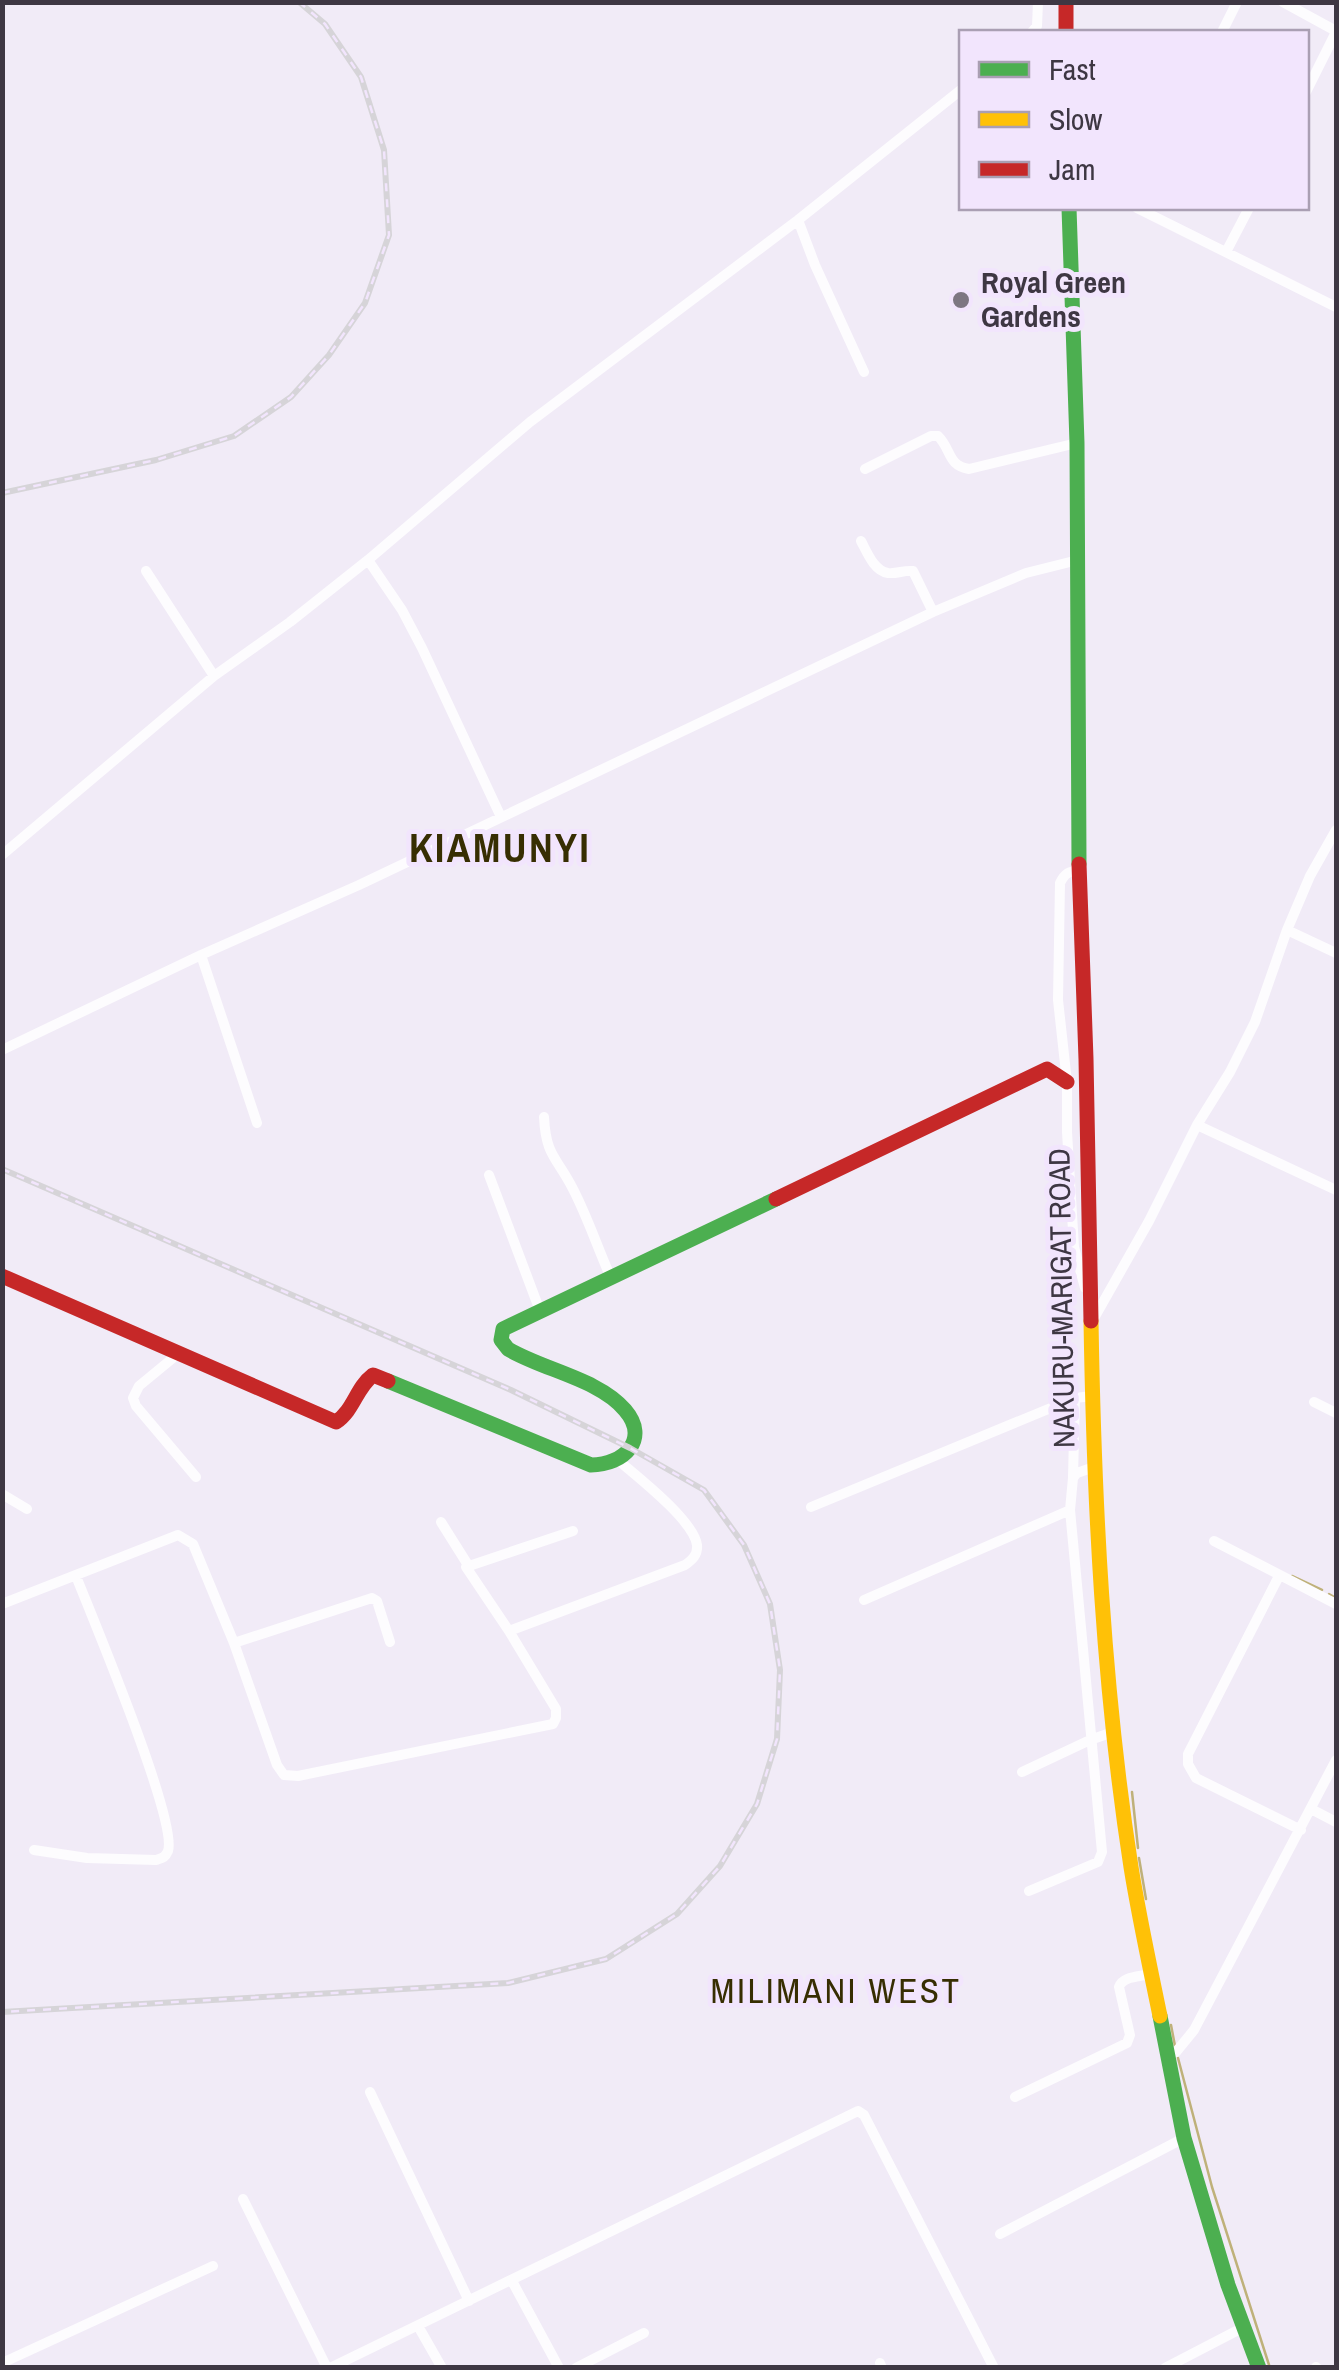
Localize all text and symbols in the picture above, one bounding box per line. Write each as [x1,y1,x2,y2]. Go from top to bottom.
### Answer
legend [959,30,1309,210]
text: Fast [1049,49,1096,89]
text: Slow [1049,99,1103,139]
text: Jam [1049,149,1095,189]
place label: Royal Green Gardens [981,262,1126,336]
marker: Royal Green Gardens [950,289,972,311]
district label: KIAMUNYI [409,821,591,874]
street label: NAKURU-MARIGAT ROAD [1038,1148,1084,1448]
district label: MILIMANI WEST [711,1967,961,2014]

